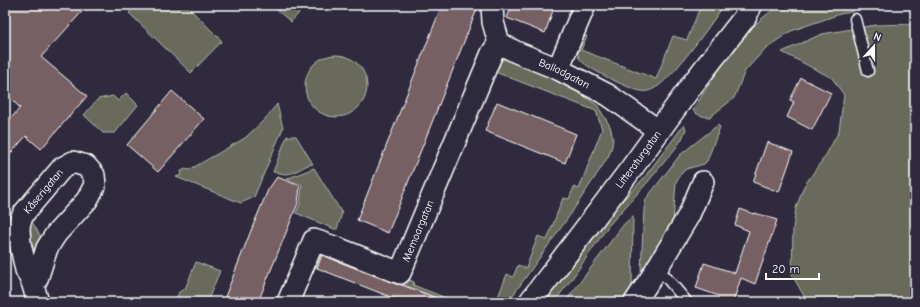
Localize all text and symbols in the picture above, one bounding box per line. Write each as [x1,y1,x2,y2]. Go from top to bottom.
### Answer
north arrow [854,26,894,66]
text: N [872,30,883,44]
street label: Balladgatan [537,56,592,91]
street label: Litteraturgatan [613,128,664,191]
street label: Kåserigatan [21,166,66,217]
street label: Memoargatan [399,198,437,264]
scale bar [766,255,819,281]
text: 20 m [772,262,800,276]

